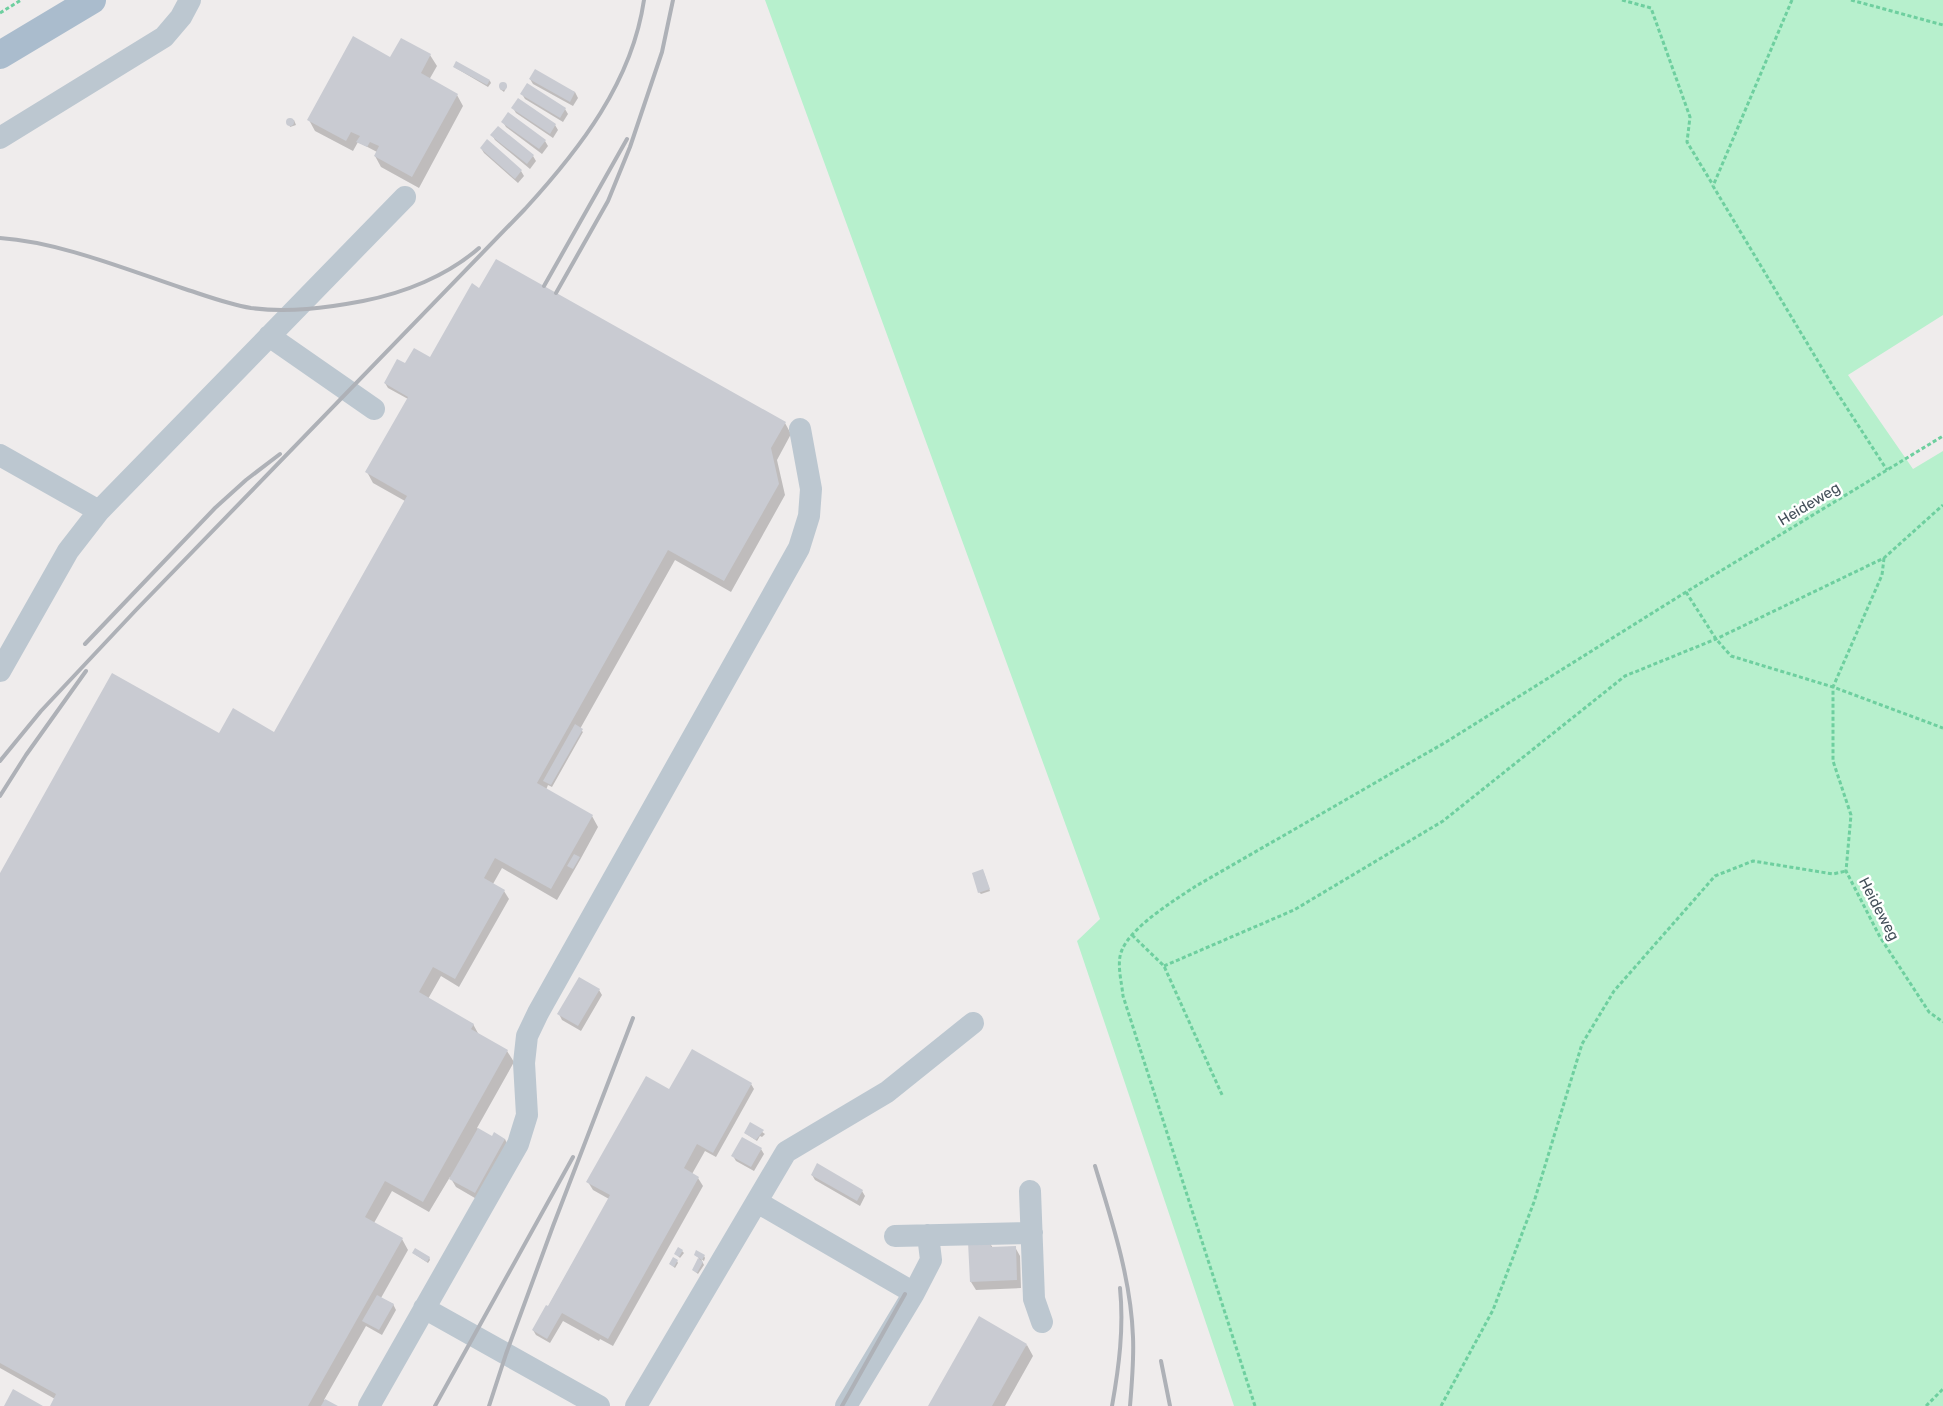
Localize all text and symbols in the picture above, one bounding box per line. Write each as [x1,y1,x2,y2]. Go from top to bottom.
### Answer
street label: Heideweg [1775,479,1843,529]
street label: Heideweg [1855,874,1903,944]

